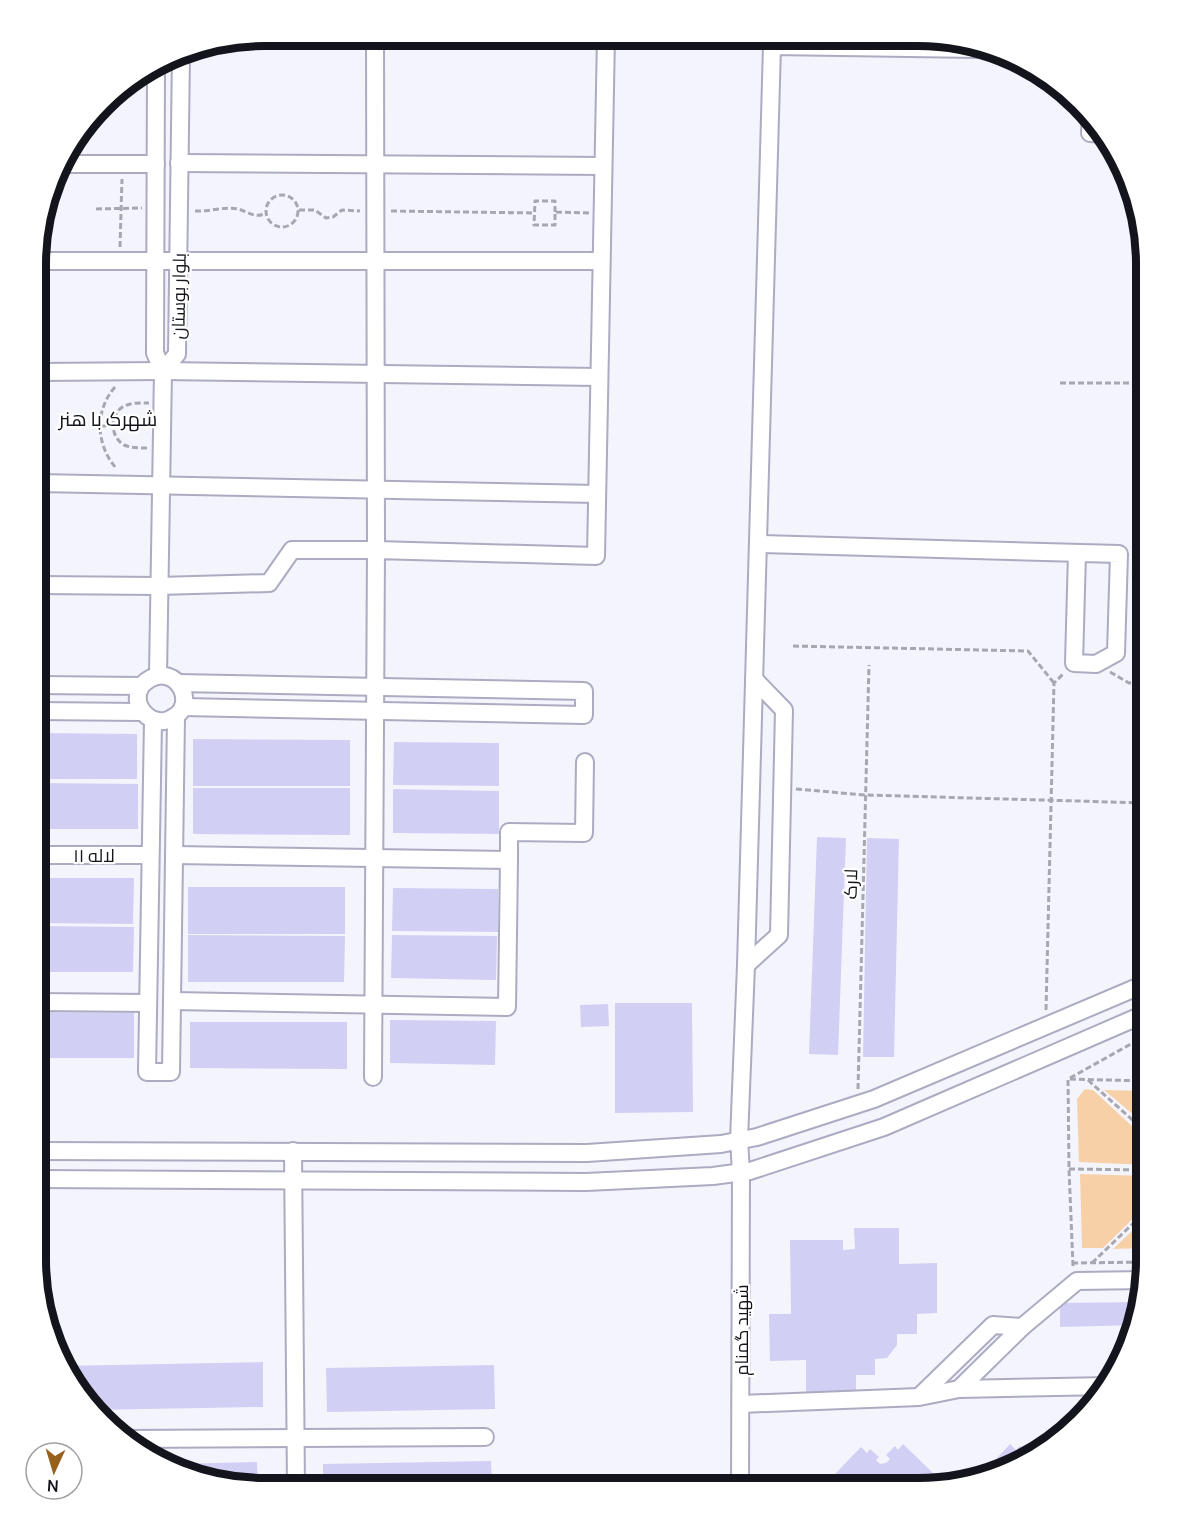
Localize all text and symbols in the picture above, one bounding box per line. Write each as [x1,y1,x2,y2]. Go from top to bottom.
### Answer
street label: بلوار بوستان [165,252,191,340]
district label: شهرک با هنر [58,405,157,432]
street label: لاله ۱۱ [73,843,115,867]
street label: لارک [837,868,863,900]
street label: شهید گمنام [729,1284,754,1376]
north arrow [24,1441,84,1501]
text: N [46,1475,59,1497]

